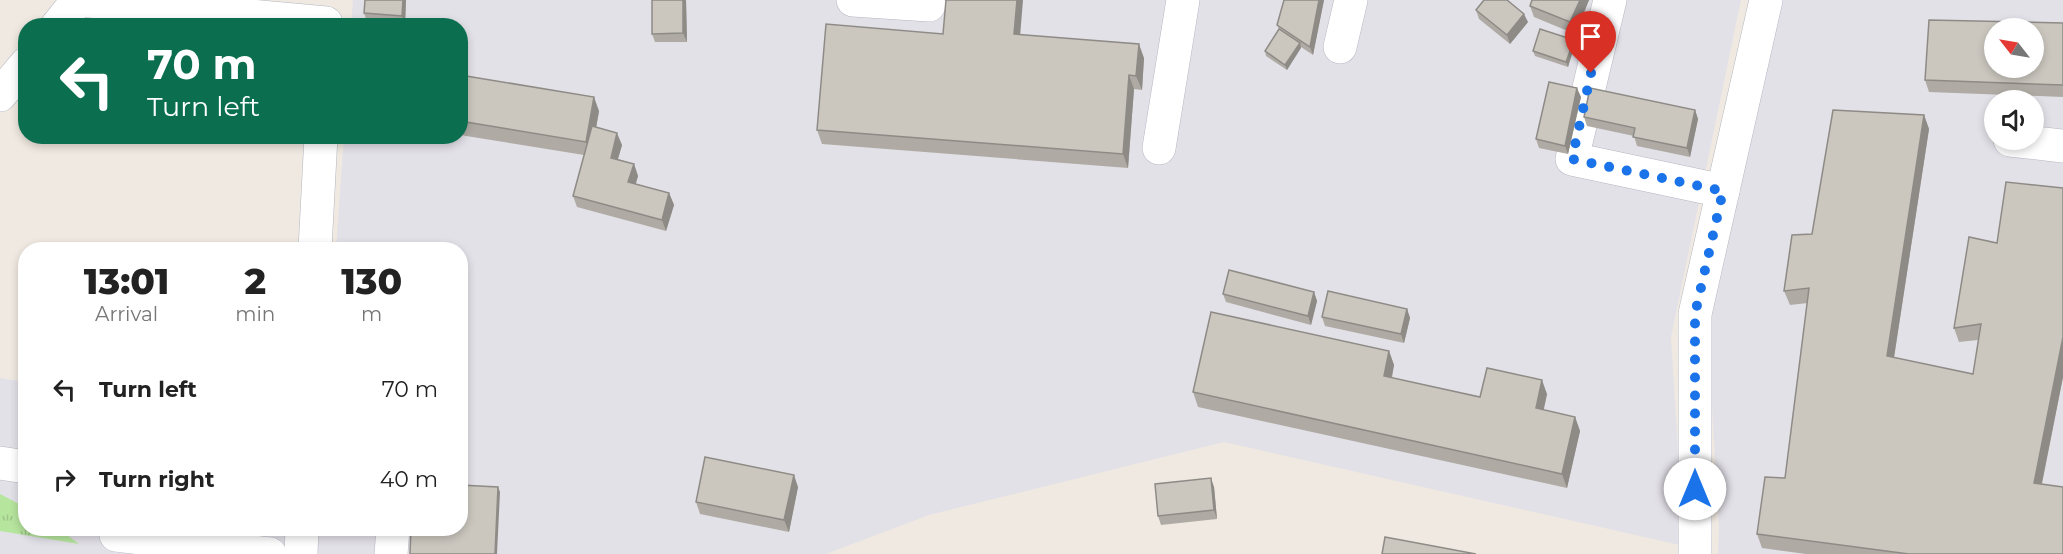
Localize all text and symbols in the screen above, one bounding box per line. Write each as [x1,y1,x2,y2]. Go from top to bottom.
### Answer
pin [1565,11,1616,73]
north arrow [1984,18,2044,78]
map controls [1984,18,2044,150]
icon: arrive [1574,20,1607,53]
text: 70 m [147,38,257,90]
icon: left [48,42,126,120]
text: Turn left [147,90,260,123]
button: sound [1984,90,2044,150]
text: 13:01 [84,259,169,303]
text: 2 [244,259,266,303]
text: 130 [341,259,402,303]
text: Arrival [95,302,158,326]
text: min [235,302,275,326]
text: m [361,302,382,326]
icon: left [48,373,81,406]
text: Turn left [99,376,197,403]
text: 70 m [382,376,438,403]
position arrow [1663,457,1727,521]
icon: right [48,463,81,496]
text: Turn right [99,466,214,493]
text: 40 m [380,466,438,493]

